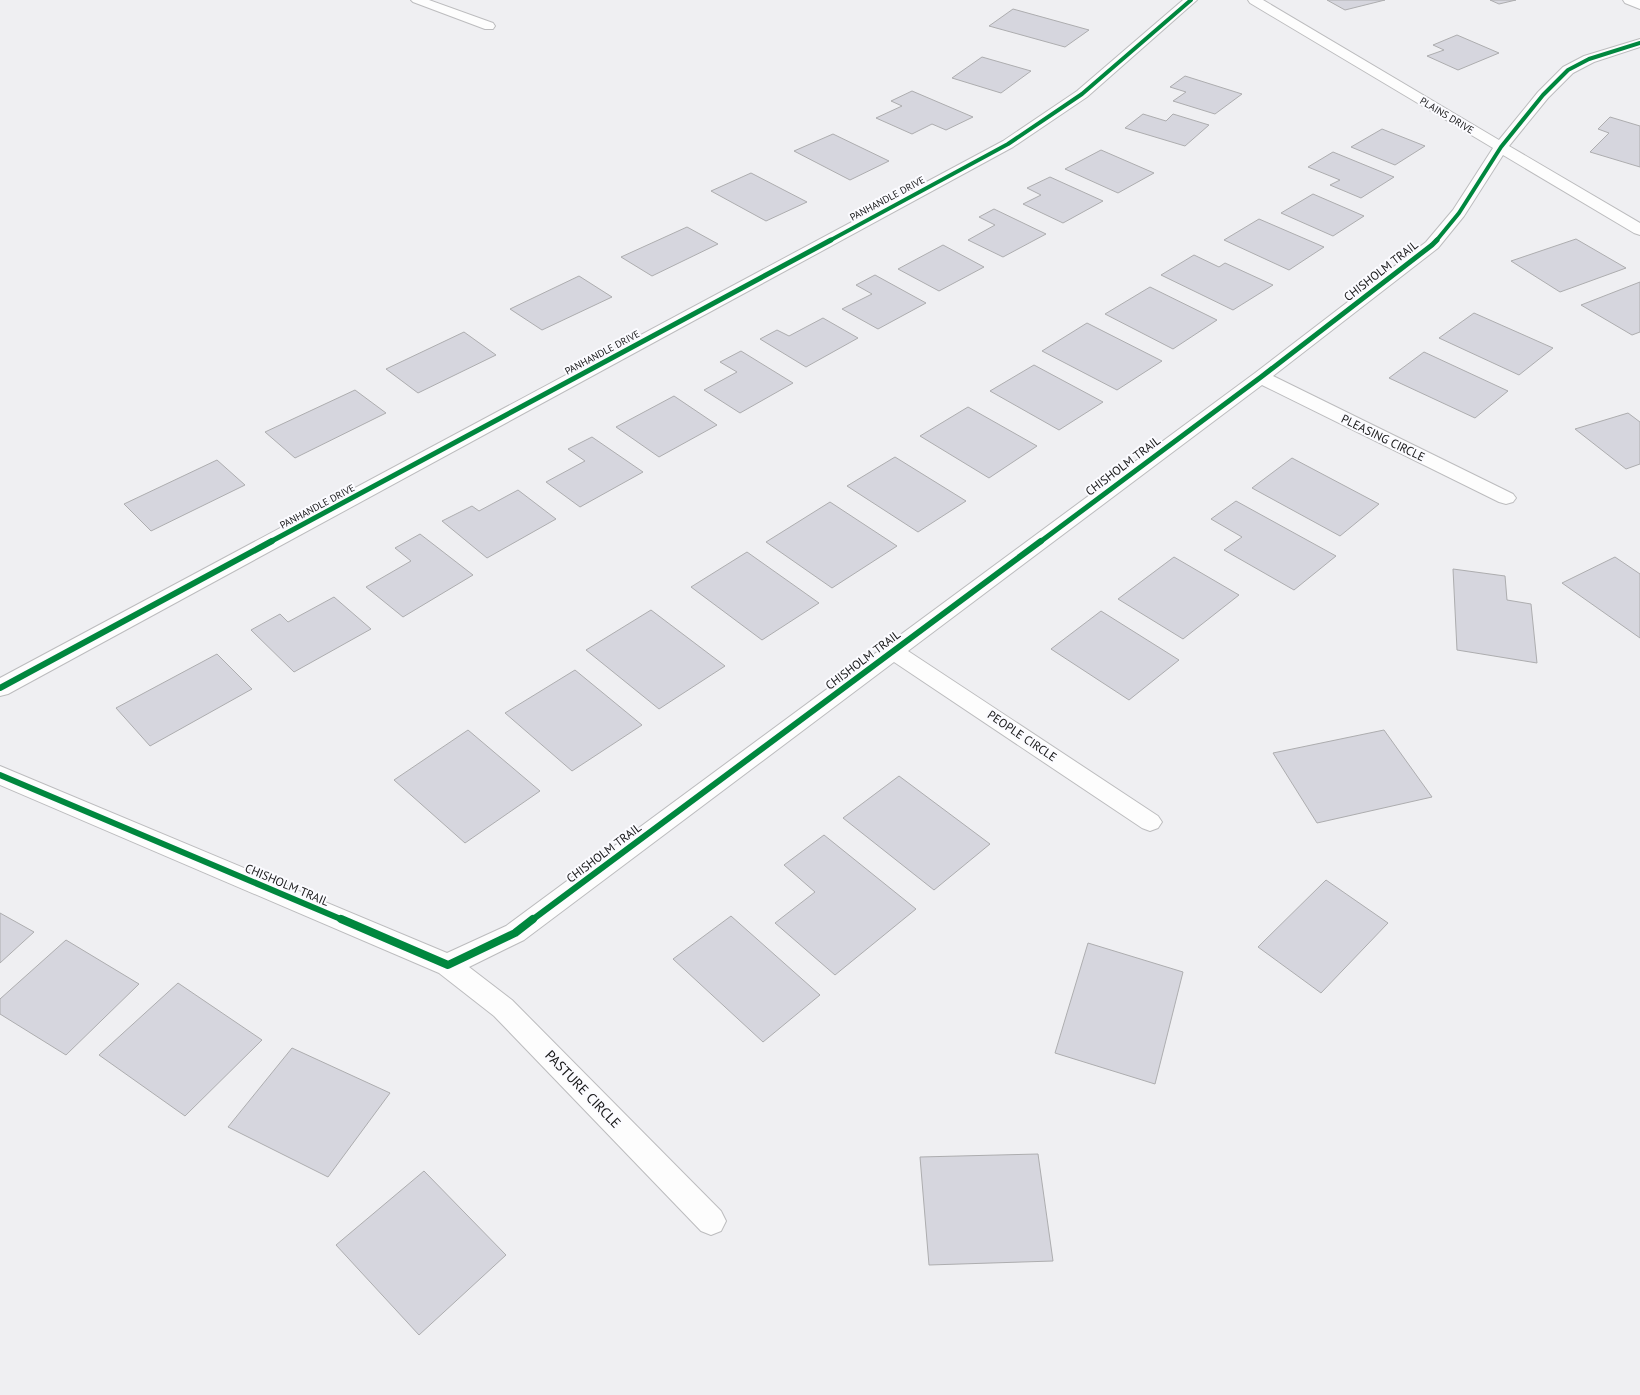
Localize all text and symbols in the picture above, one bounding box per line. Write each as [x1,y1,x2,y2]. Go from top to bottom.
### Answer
street label: PLAINS DRIVE [1417,94,1476,137]
street label: PANHANDLE DRIVE [848,173,927,224]
street label: CHISHOLM TRAIL [1341,237,1421,304]
street label: PANHANDLE DRIVE [563,327,642,378]
street label: PLEASING CIRCLE [1339,411,1428,464]
street label: CHISHOLM TRAIL [1082,433,1163,499]
street label: PANHANDLE DRIVE [278,481,357,532]
street label: CHISHOLM TRAIL [822,627,903,693]
street label: PEOPLE CIRCLE [985,707,1060,764]
street label: CHISHOLM TRAIL [563,820,644,886]
street label: CHISHOLM TRAIL [243,860,331,909]
street label: PASTURE CIRCLE [541,1046,625,1132]

